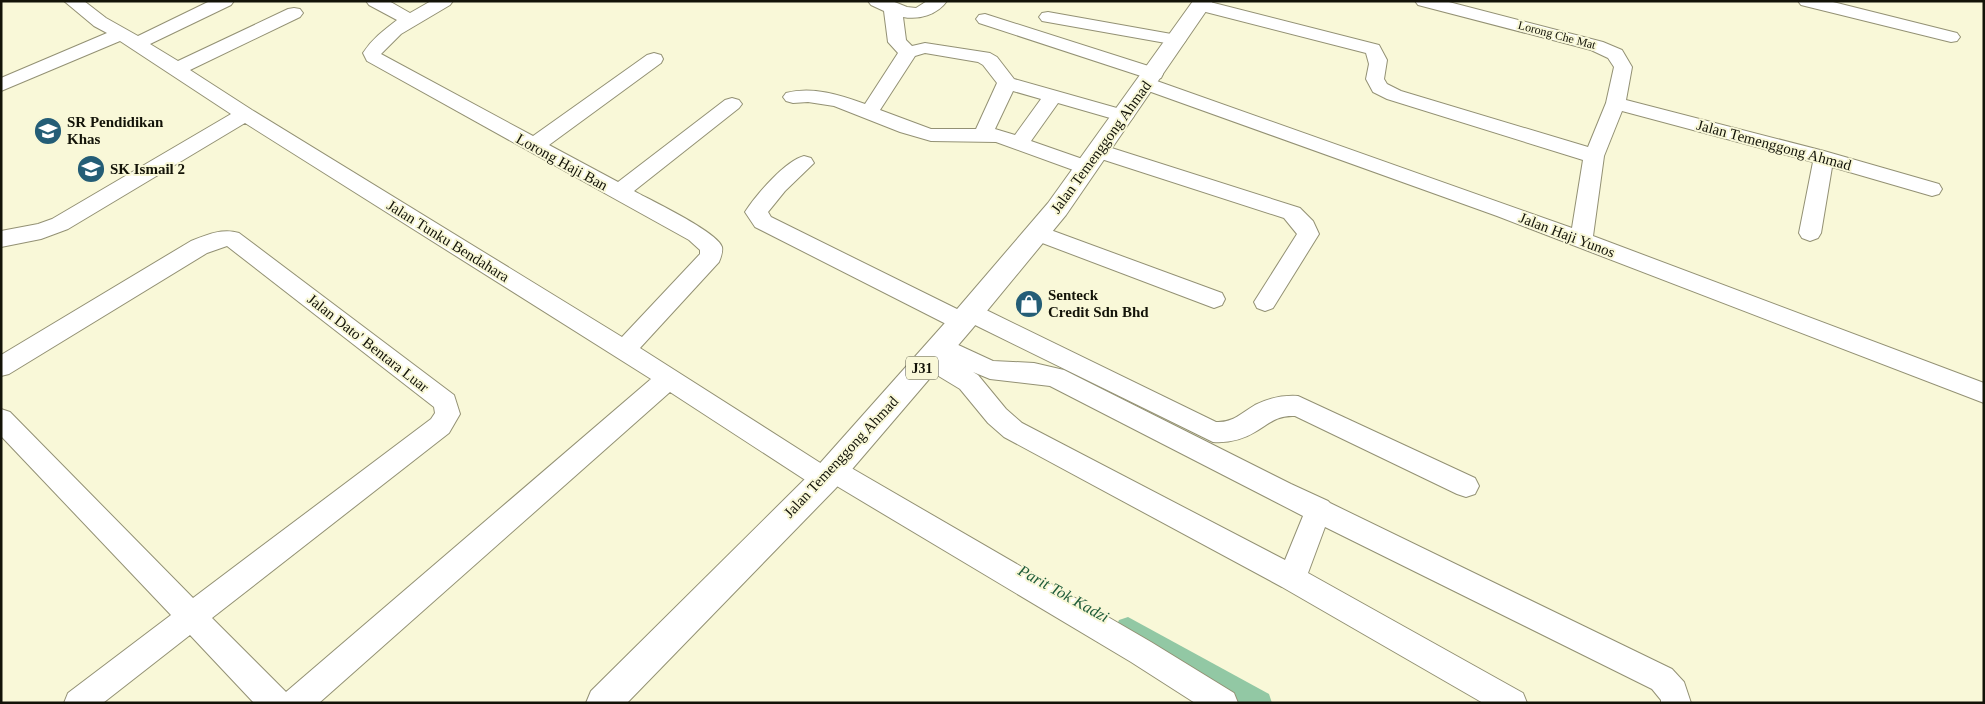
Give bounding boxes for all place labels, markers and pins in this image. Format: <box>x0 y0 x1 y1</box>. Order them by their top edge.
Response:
place label: SR Pendidikan Khas <box>67 114 164 147</box>
school or university icon: SR Pendidikan Khas <box>33 116 63 146</box>
school or university icon: SK Ismail 2 <box>76 154 106 184</box>
place label: SK Ismail 2 <box>110 161 185 177</box>
place label: Senteck Credit Sdn Bhd <box>1048 287 1149 320</box>
shop icon: Senteck Credit Sdn Bhd <box>1014 289 1044 319</box>

